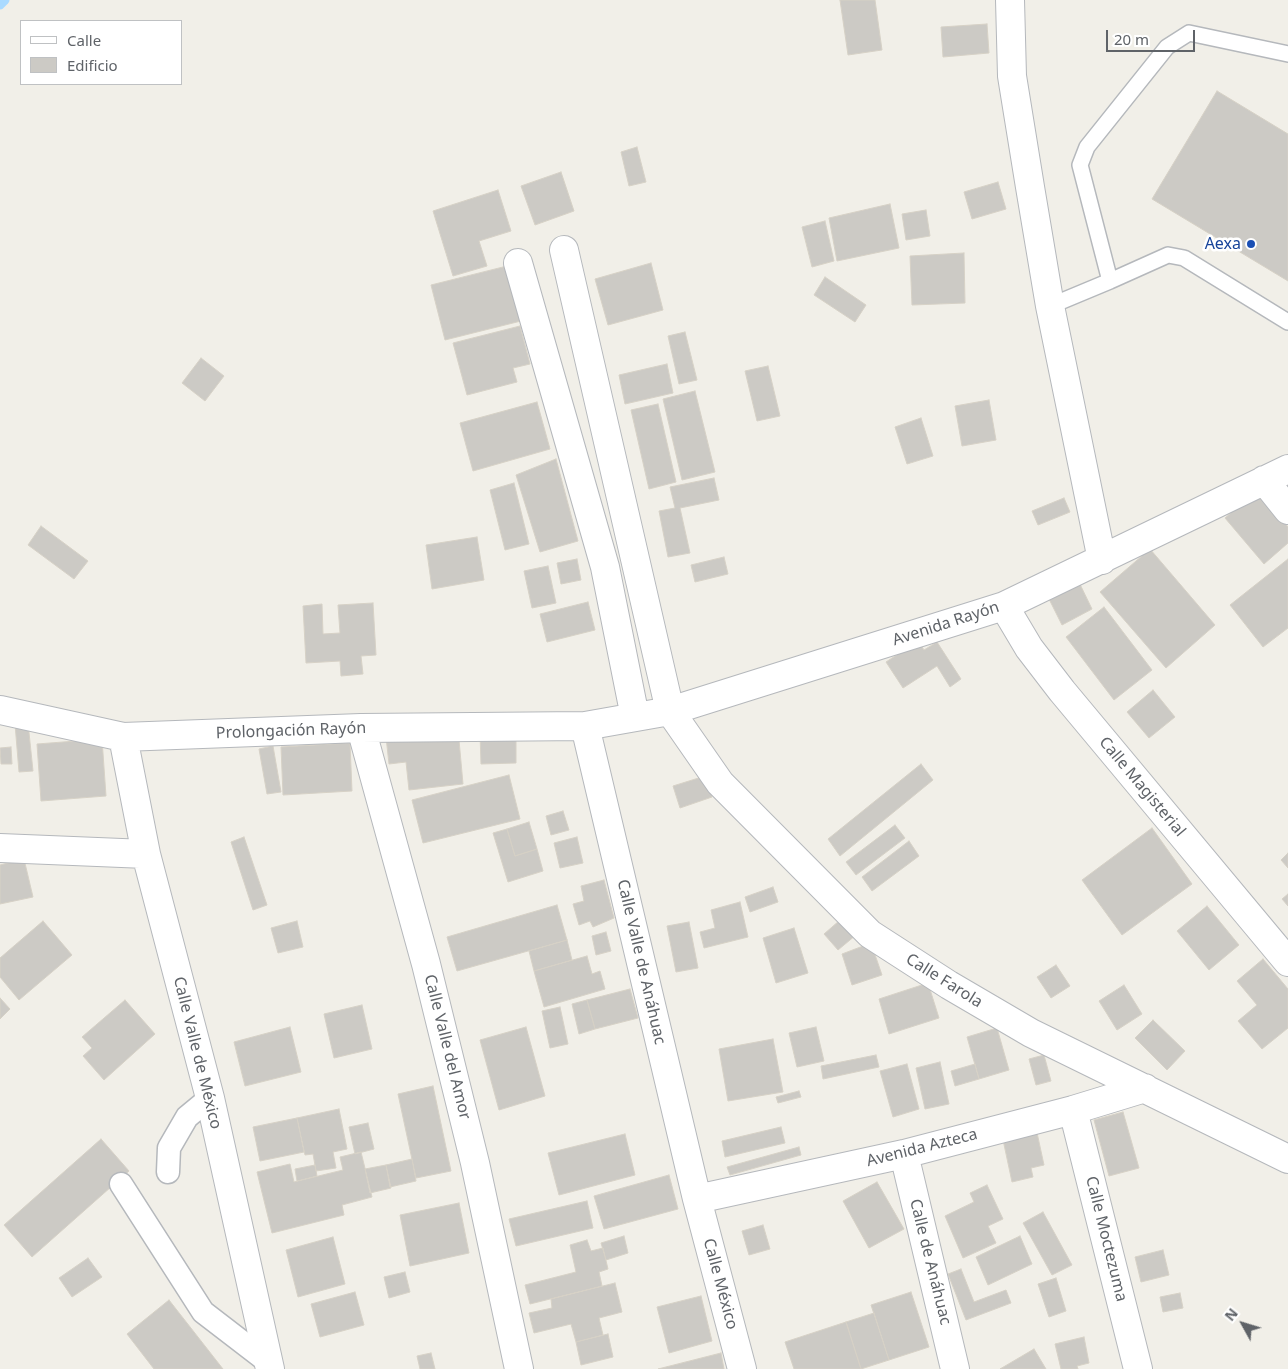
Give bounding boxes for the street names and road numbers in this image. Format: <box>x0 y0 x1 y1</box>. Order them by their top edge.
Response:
street label: Avenida Rayón <box>890 598 1002 650</box>
street label: Prolongación Rayón <box>216 719 366 743</box>
street label: Calle Magisterial <box>1095 733 1189 841</box>
street label: Calle Valle de Anáhuac <box>613 878 669 1046</box>
street label: Calle Farola <box>902 950 986 1012</box>
street label: Calle Valle del Amor <box>420 972 474 1122</box>
street label: Calle Valle de México <box>169 975 225 1131</box>
street label: Avenida Azteca <box>865 1125 979 1171</box>
street label: Calle Moctezuma <box>1081 1174 1131 1304</box>
street label: Calle de Anáhuac <box>905 1197 955 1327</box>
street label: Calle México <box>699 1236 741 1332</box>

